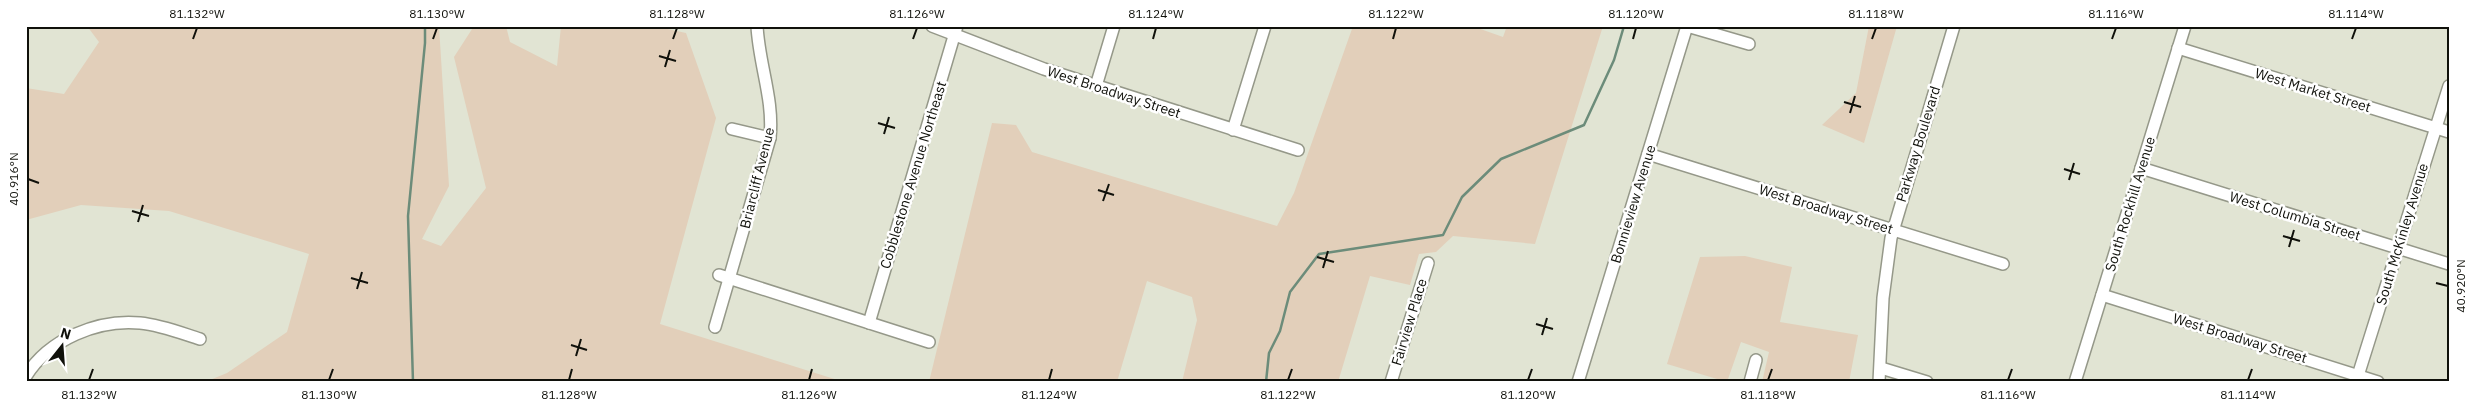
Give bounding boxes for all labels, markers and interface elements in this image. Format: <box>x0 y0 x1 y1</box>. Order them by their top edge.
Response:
text: 81.132°W <box>169 6 225 21</box>
text: 81.130°W <box>409 6 465 21</box>
text: 81.128°W <box>649 6 705 21</box>
text: 81.126°W <box>889 6 945 21</box>
text: 81.124°W <box>1128 6 1184 21</box>
text: 81.122°W <box>1368 6 1424 21</box>
text: 81.120°W <box>1608 6 1664 21</box>
text: 81.118°W <box>1848 6 1904 21</box>
text: 81.116°W <box>2088 6 2144 21</box>
text: 81.114°W <box>2328 6 2384 21</box>
street label: West Broadway Street <box>1045 62 1183 122</box>
street label: West Market Street <box>2253 64 2373 116</box>
street label: Cobblestone Avenue Northeast <box>876 79 950 271</box>
street label: Parkway Boulevard <box>1892 84 1944 204</box>
street label: Briarcliff Avenue <box>736 125 778 231</box>
street label: South Rockhill Avenue <box>2101 134 2159 274</box>
street label: Bonnieview Avenue <box>1606 142 1660 265</box>
text: 40.916°N <box>6 152 21 206</box>
street label: South McKinley Avenue <box>2372 161 2432 307</box>
street label: West Broadway Street <box>1757 180 1895 238</box>
street label: West Columbia Street <box>2227 187 2363 245</box>
text: 40.920°N <box>2453 259 2468 313</box>
street label: Fairview Place <box>1387 276 1431 368</box>
street label: West Broadway Street <box>2171 309 2309 367</box>
north arrow <box>38 320 88 370</box>
text: N <box>58 323 73 344</box>
text: 81.132°W <box>61 387 117 402</box>
text: 81.130°W <box>301 387 357 402</box>
text: 81.128°W <box>541 387 597 402</box>
text: 81.126°W <box>781 387 837 402</box>
text: 81.124°W <box>1021 387 1077 402</box>
text: 81.122°W <box>1260 387 1316 402</box>
text: 81.120°W <box>1500 387 1556 402</box>
text: 81.118°W <box>1740 387 1796 402</box>
text: 81.116°W <box>1980 387 2036 402</box>
text: 81.114°W <box>2220 387 2276 402</box>

